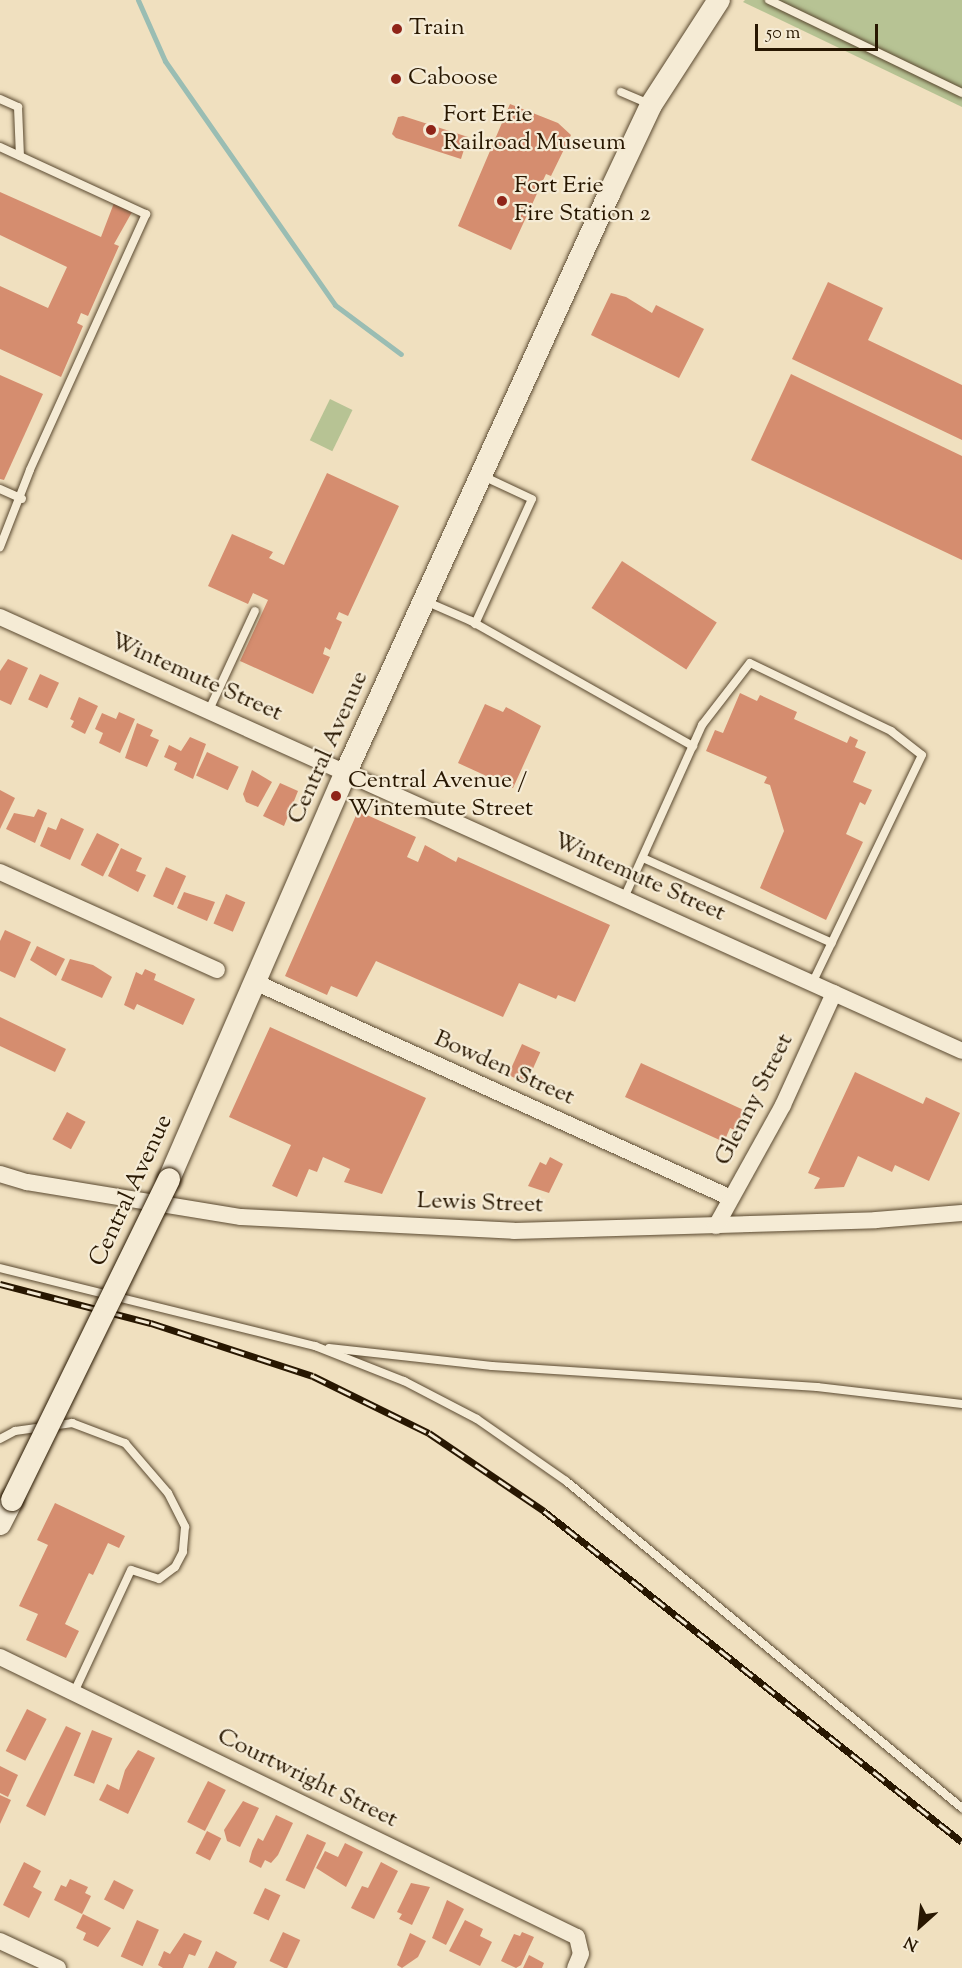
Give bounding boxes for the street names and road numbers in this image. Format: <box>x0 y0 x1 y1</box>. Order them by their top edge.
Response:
street label: Wintemute Street <box>106 627 286 729</box>
street label: Central Avenue <box>282 667 376 829</box>
street label: Wintemute Street <box>549 827 729 929</box>
street label: Bowden Street <box>429 1025 579 1113</box>
street label: Glenny Street <box>709 1029 801 1171</box>
street label: Central Avenue <box>84 1111 180 1271</box>
street label: Lewis Street <box>416 1187 544 1221</box>
street label: Courtwright Street <box>212 1723 402 1835</box>

